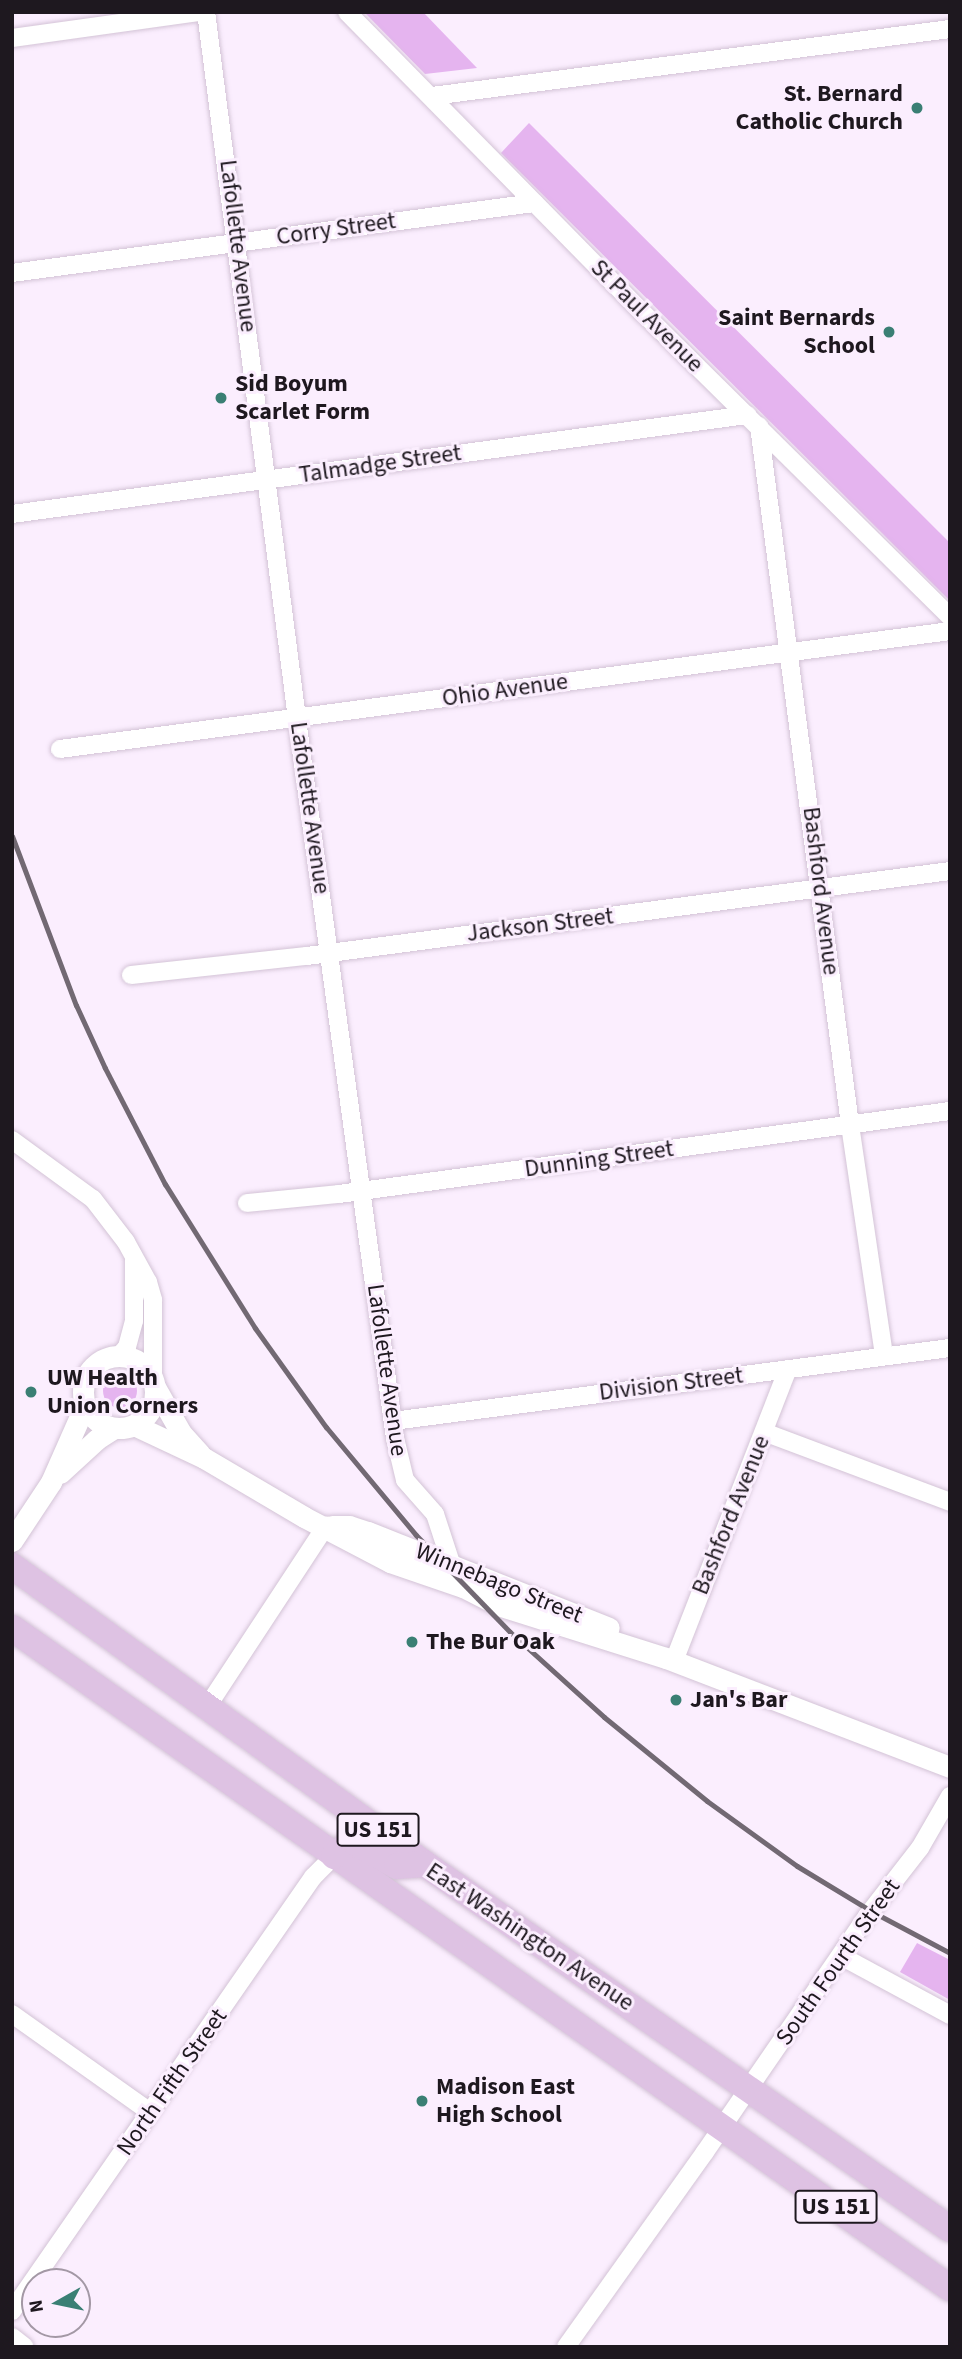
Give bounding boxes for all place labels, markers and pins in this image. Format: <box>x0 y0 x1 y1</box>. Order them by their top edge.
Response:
place label: St. Bernard Catholic Church <box>736 80 903 136</box>
marker: St. Bernard Catholic Church <box>909 100 925 116</box>
place label: Saint Bernards School <box>718 304 875 360</box>
marker: Saint Bernards School <box>881 324 897 340</box>
place label: Sid Boyum Scarlet Form <box>235 370 370 426</box>
marker: Sid Boyum Scarlet Form <box>213 390 229 406</box>
place label: UW Health Union Corners <box>47 1364 198 1420</box>
marker: UW Health Union Corners <box>21 1382 41 1402</box>
place label: The Bur Oak <box>426 1628 555 1656</box>
marker: The Bur Oak <box>404 1634 420 1650</box>
place label: Jan's Bar <box>690 1686 787 1714</box>
marker: Jan's Bar <box>668 1692 684 1708</box>
place label: Madison East High School <box>436 2073 575 2129</box>
marker: Madison East High School <box>414 2093 430 2109</box>

